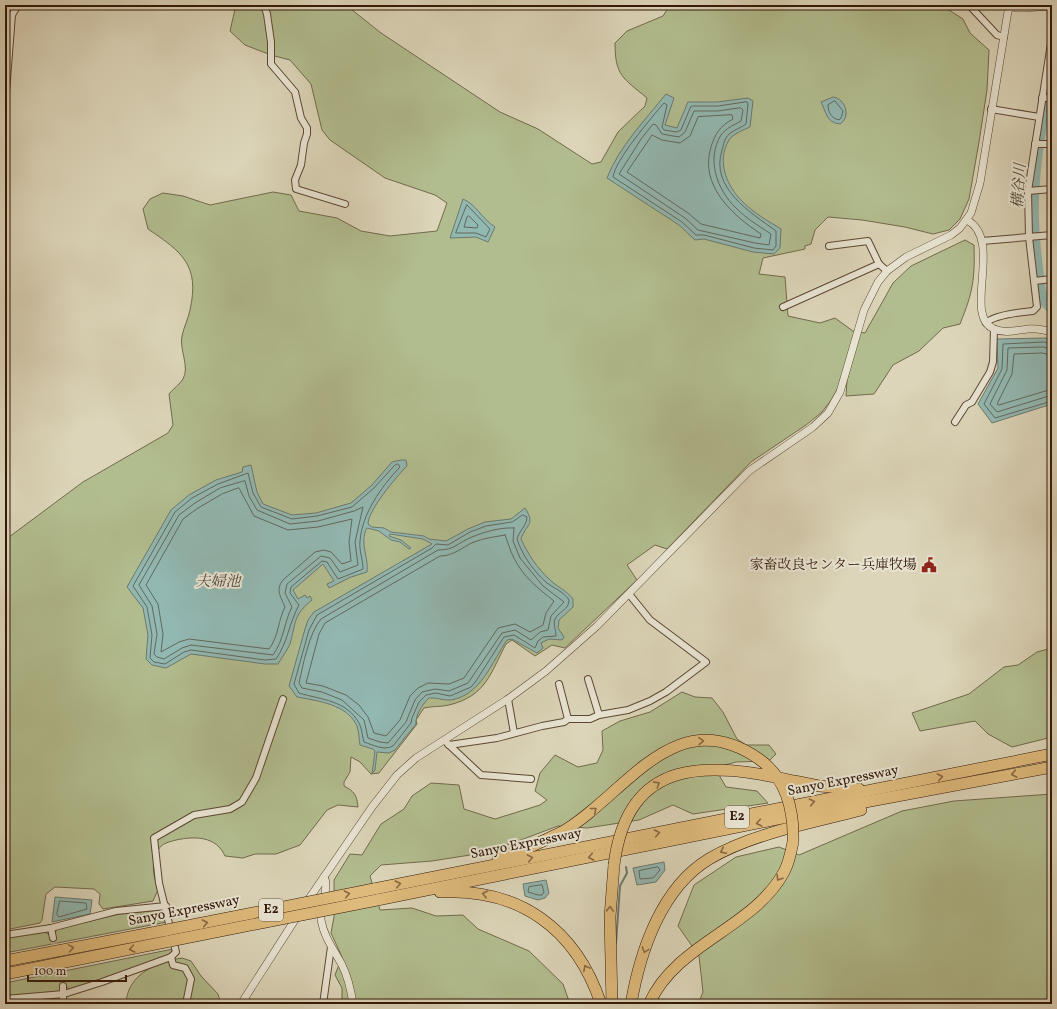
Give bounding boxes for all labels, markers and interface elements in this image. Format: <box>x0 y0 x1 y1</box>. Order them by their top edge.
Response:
water label: 構谷川 <box>1008 161 1032 209</box>
place label: 家畜改良センター兵庫牧場 <box>750 556 917 575</box>
public building icon: 家畜改良センター兵庫牧場 <box>920 556 938 574</box>
water label: 夫婦池 <box>195 572 242 593</box>
one-way arrow <box>698 737 704 746</box>
street label: Sanyo Expressway <box>786 761 901 801</box>
one-way arrow <box>1011 770 1017 778</box>
one-way arrow <box>936 773 943 781</box>
one-way arrow <box>653 782 660 789</box>
one-way arrow <box>809 799 815 807</box>
road number: E2 <box>725 806 749 828</box>
one-way arrow <box>589 807 596 814</box>
one-way arrow <box>756 818 762 826</box>
street label: Sanyo Expressway <box>469 824 584 864</box>
one-way arrow <box>654 829 660 838</box>
one-way arrow <box>720 846 727 854</box>
one-way arrow <box>587 852 594 860</box>
one-way arrow <box>526 855 533 863</box>
one-way arrow <box>777 874 784 881</box>
one-way arrow <box>395 880 402 889</box>
street label: Sanyo Expressway <box>127 891 242 931</box>
one-way arrow <box>343 891 350 899</box>
one-way arrow <box>481 891 488 899</box>
road number: E2 <box>259 899 283 921</box>
one-way arrow <box>606 906 615 912</box>
one-way arrow <box>202 919 209 927</box>
one-way arrow <box>129 944 135 953</box>
one-way arrow <box>68 945 74 953</box>
one-way arrow <box>641 947 649 954</box>
scale bar <box>28 957 126 983</box>
text: 100 m <box>34 964 67 980</box>
one-way arrow <box>583 965 591 972</box>

